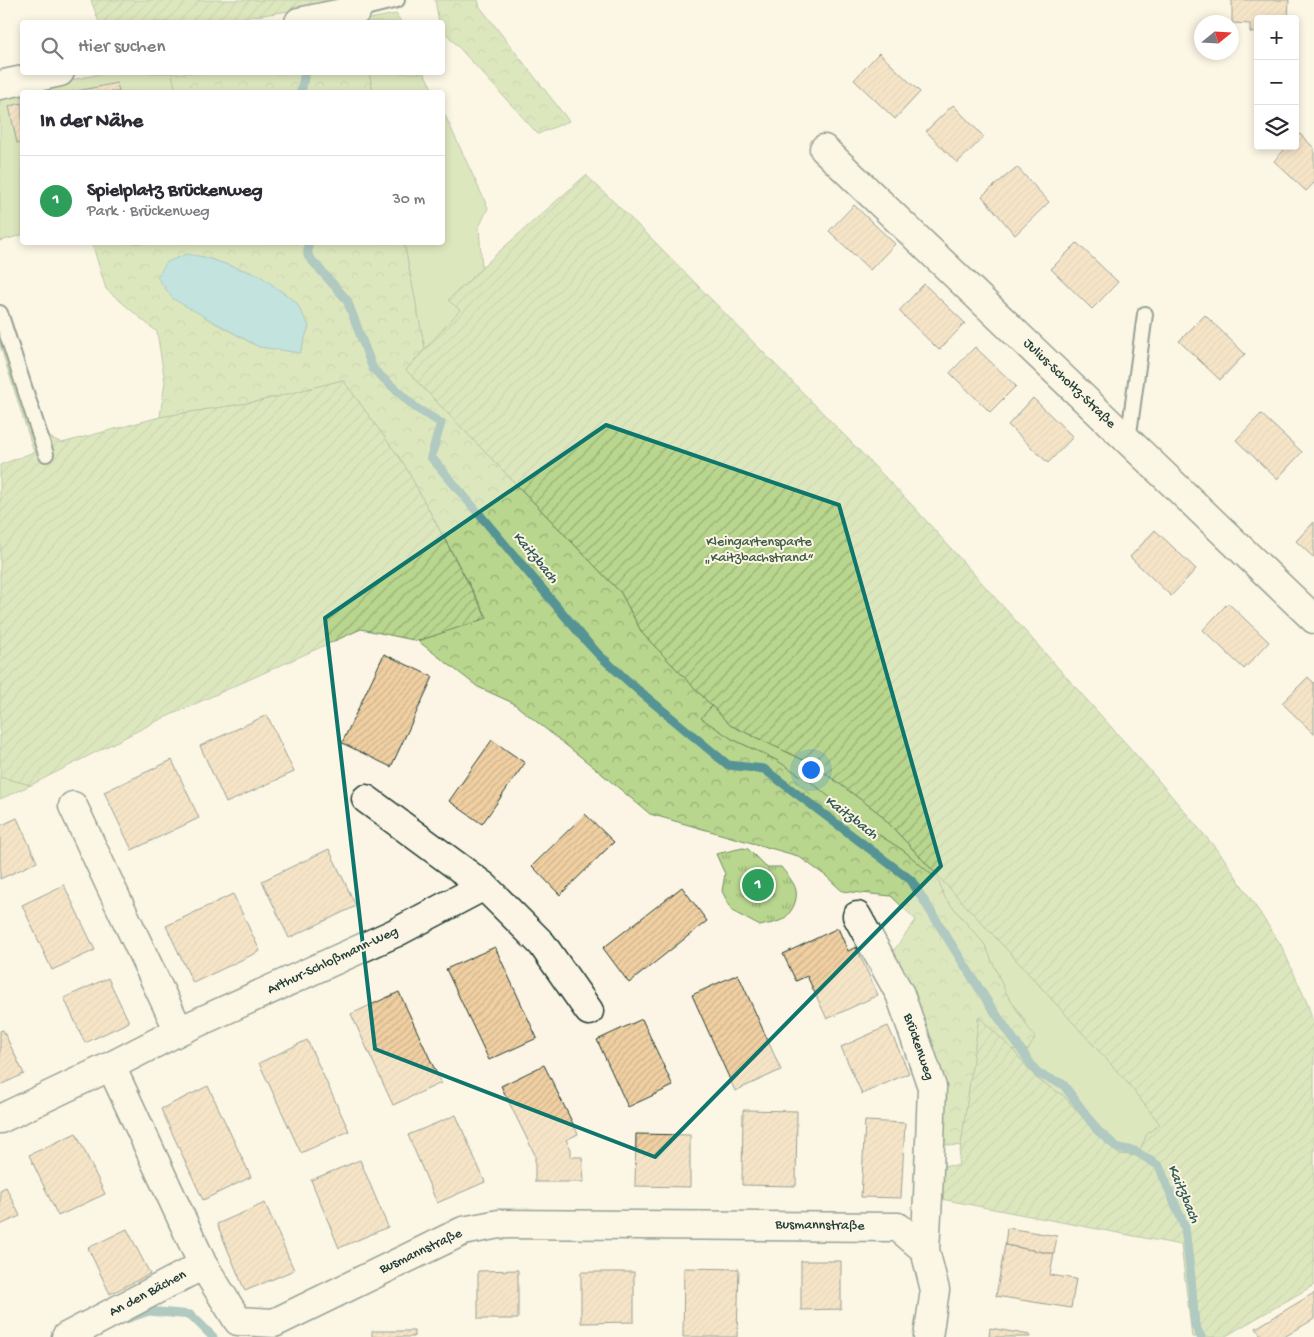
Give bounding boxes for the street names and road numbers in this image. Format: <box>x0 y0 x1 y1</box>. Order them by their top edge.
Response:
street label: Julius-Scholtz-Straße <box>1019 335 1119 433</box>
street label: Arthur-Schloßmann-Weg <box>265 923 401 999</box>
street label: Brückenweg <box>898 1010 937 1083</box>
street label: Busmannstraße <box>774 1217 866 1235</box>
street label: Busmannstraße <box>376 1225 466 1279</box>
street label: An den Bächen <box>107 1266 190 1321</box>

